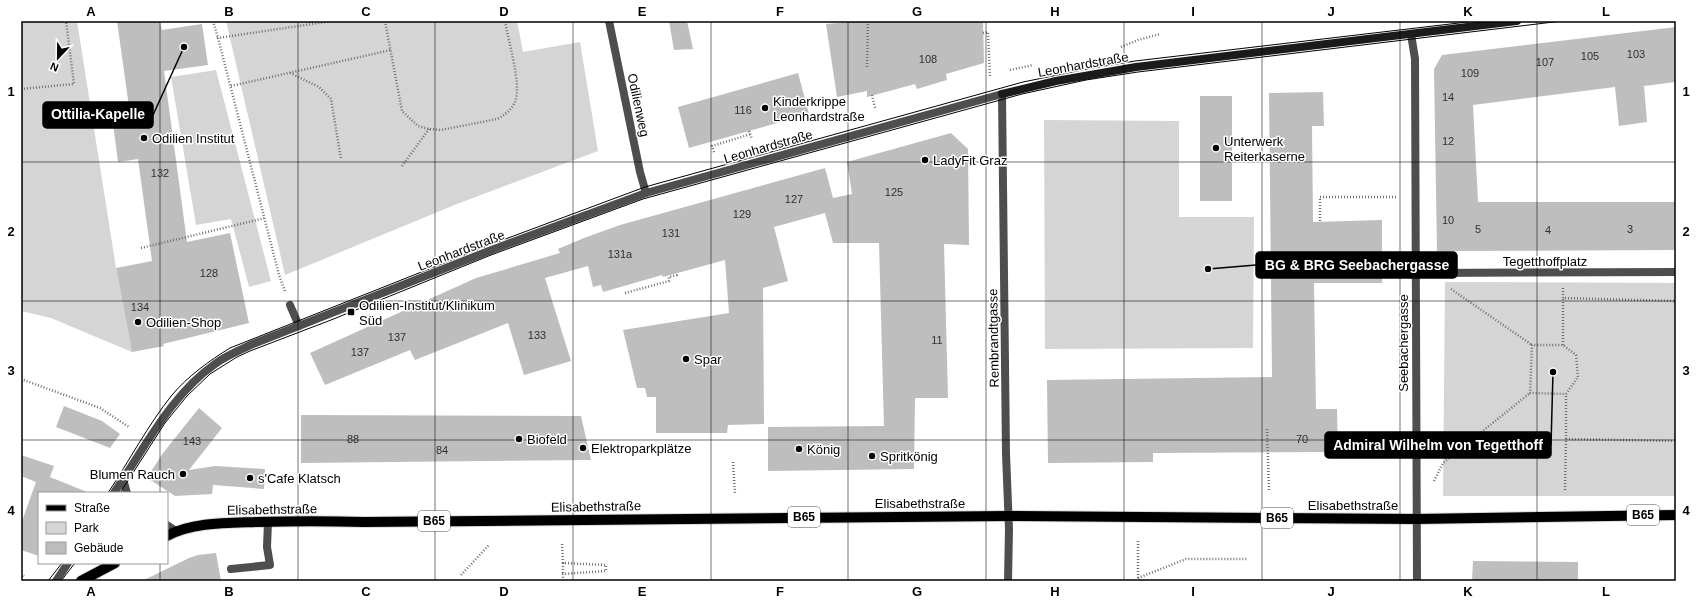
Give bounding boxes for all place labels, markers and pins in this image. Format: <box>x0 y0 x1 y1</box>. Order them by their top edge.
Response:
place label: Kinderkrippe Leonhardstraße <box>773 94 865 124</box>
callout: Ottilia-Kapelle <box>43 102 153 128</box>
marker: Kinderkrippe Leonhardstraße <box>760 103 770 113</box>
place label: Odilien Institut <box>152 131 235 146</box>
marker: Odilien Institut <box>139 133 149 143</box>
place label: Unterwerk Reiterkaserne <box>1224 134 1305 164</box>
marker: Unterwerk Reiterkaserne <box>1211 143 1221 153</box>
place label: LadyFit Graz <box>933 153 1007 168</box>
marker: LadyFit Graz <box>920 155 930 165</box>
callout: BG & BRG Seebachergasse <box>1256 252 1457 278</box>
place label: Odilien-Institut/Klinikum Süd <box>359 298 495 328</box>
marker: Odilien-Institut/Klinikum Süd <box>346 307 356 317</box>
place label: Odilien-Shop <box>146 315 221 330</box>
marker: Odilien-Shop <box>133 317 143 327</box>
place label: Spar <box>694 352 722 367</box>
marker: Spar <box>681 354 691 364</box>
place label: Biofeld <box>527 432 567 447</box>
callout: Admiral Wilhelm von Tegetthoff <box>1325 432 1551 458</box>
marker: Biofeld <box>514 434 524 444</box>
place label: Elektroparkplätze <box>591 441 691 456</box>
place label: König <box>807 442 840 457</box>
marker: Elektroparkplätze <box>578 443 588 453</box>
marker: König <box>794 444 804 454</box>
place label: Spritkönig <box>880 449 938 464</box>
marker: Spritkönig <box>867 451 877 461</box>
place label: Blumen Rauch <box>90 467 175 482</box>
marker: Blumen Rauch <box>178 469 188 479</box>
place label: s'Cafe Klatsch <box>258 471 341 486</box>
marker: s'Cafe Klatsch <box>245 473 255 483</box>

